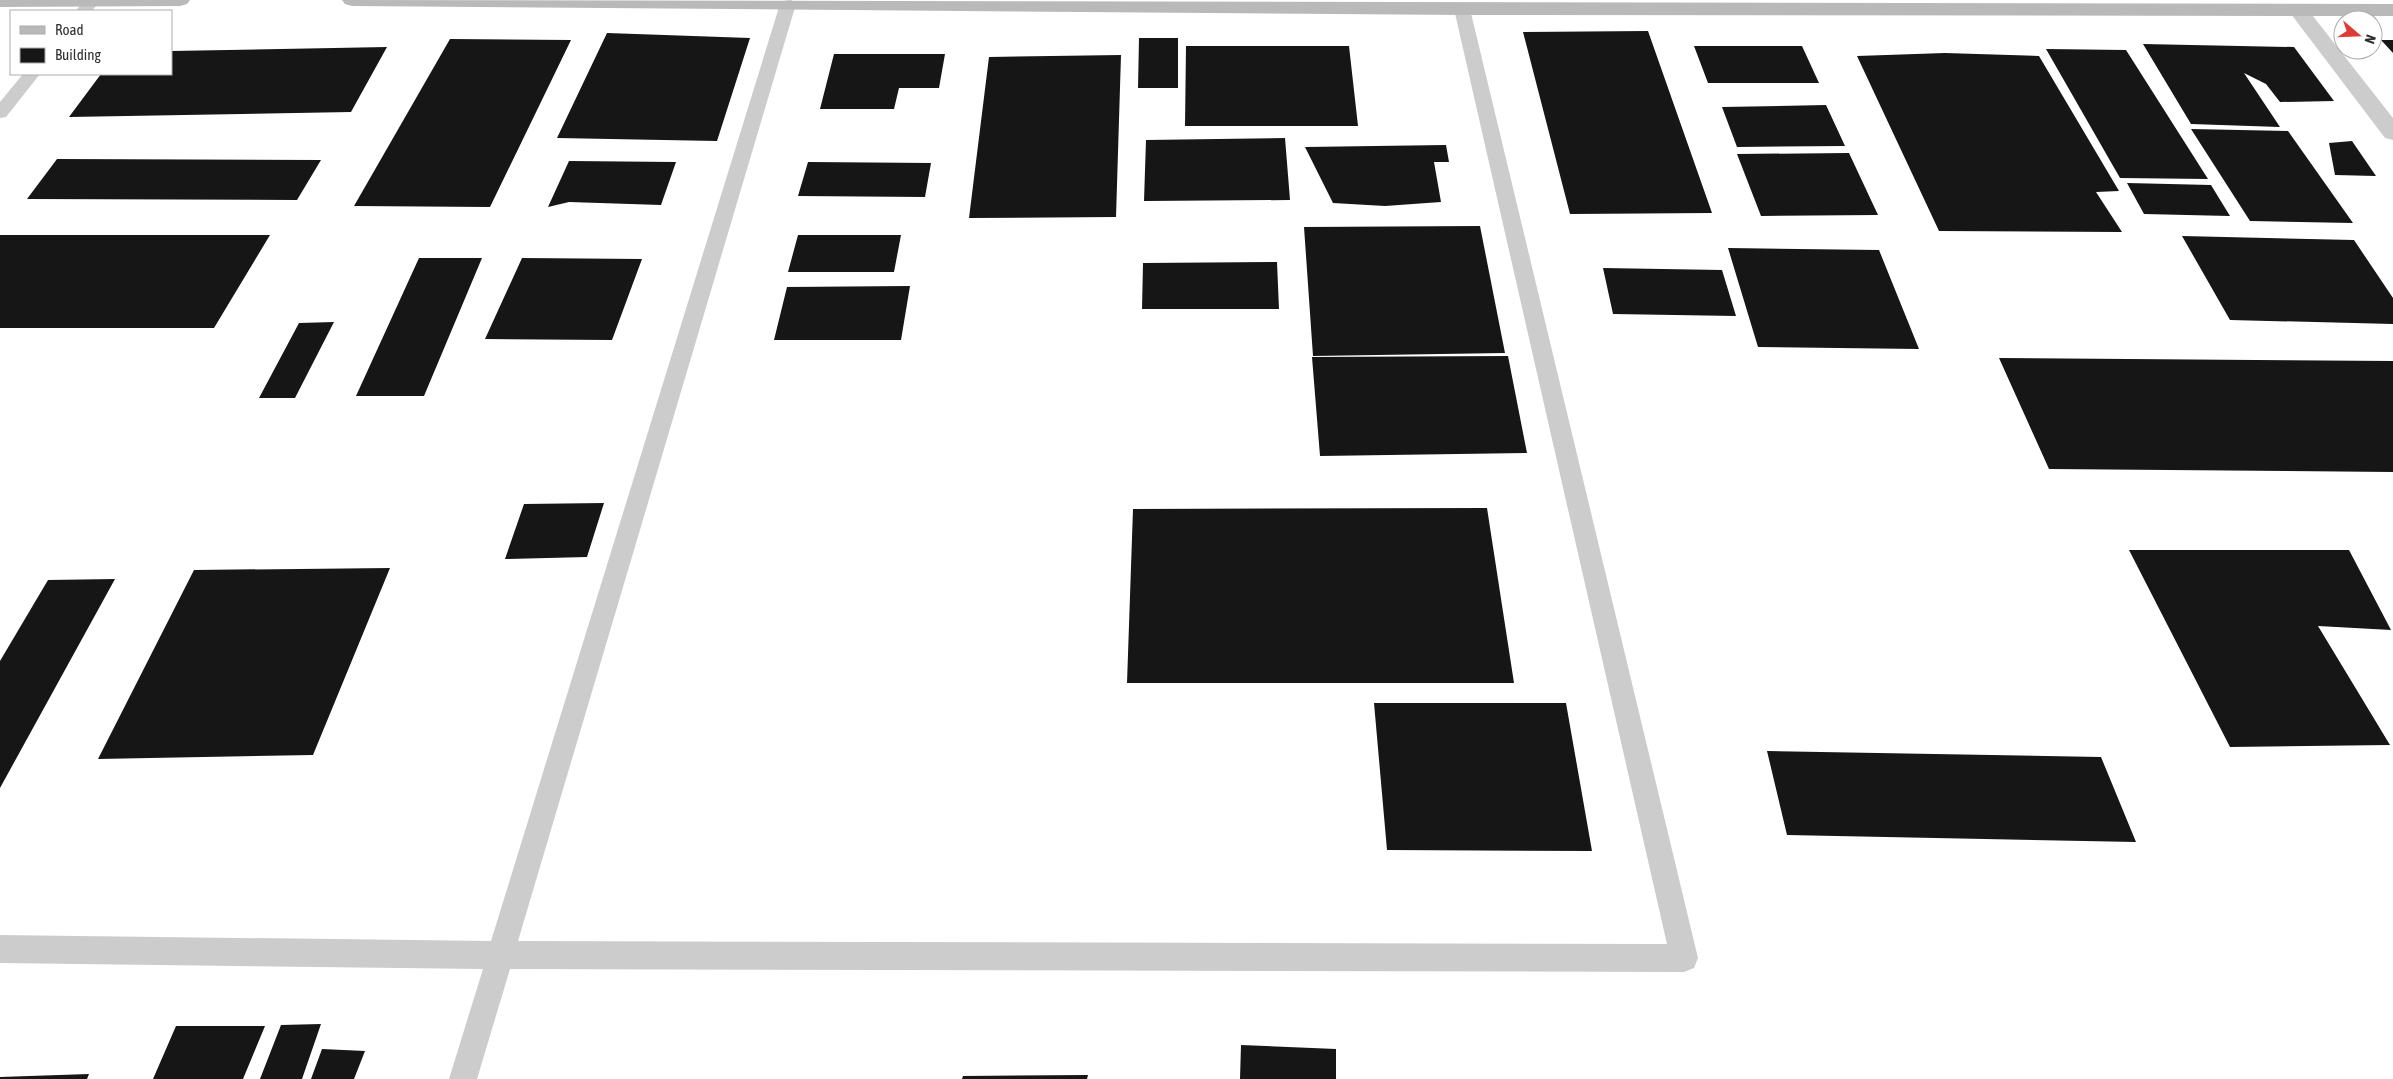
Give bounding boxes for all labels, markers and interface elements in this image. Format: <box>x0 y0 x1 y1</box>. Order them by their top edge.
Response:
legend <box>10 10 172 75</box>
north arrow <box>2333 10 2383 60</box>
text: Road <box>55 21 84 38</box>
text: N <box>2361 33 2379 46</box>
text: Building <box>55 46 101 63</box>

